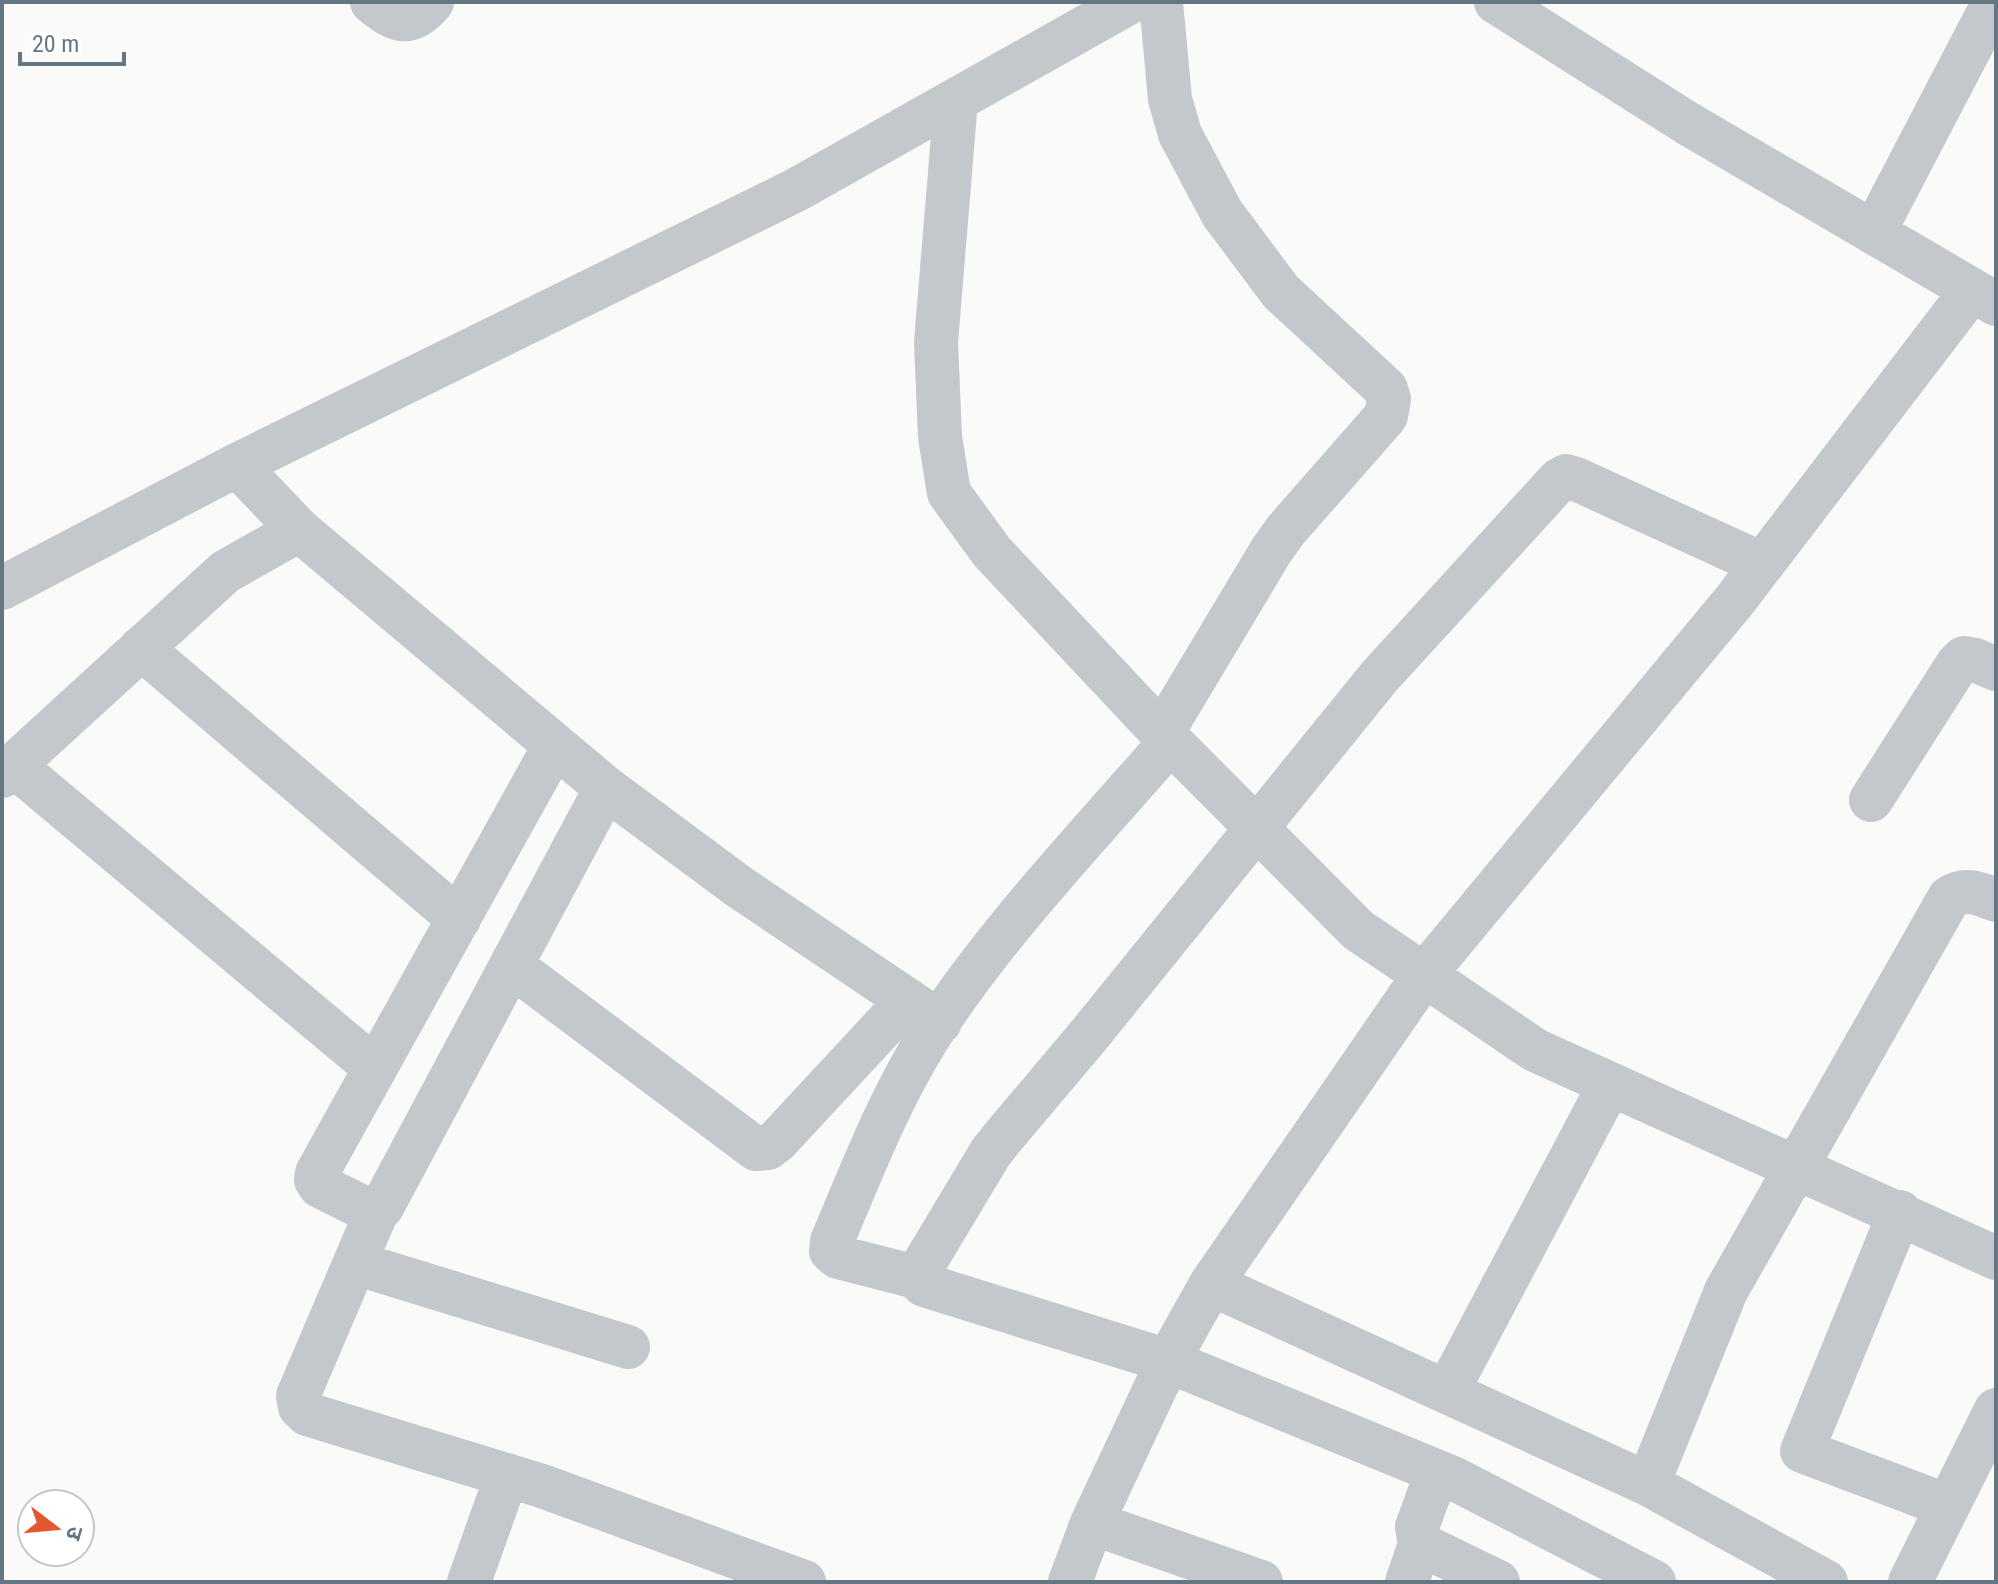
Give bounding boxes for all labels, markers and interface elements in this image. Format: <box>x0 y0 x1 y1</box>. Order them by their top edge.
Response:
scale bar <box>20 16 124 66</box>
text: 20 m <box>32 30 79 58</box>
north arrow <box>16 1488 96 1568</box>
text: उ <box>61 1524 89 1544</box>

